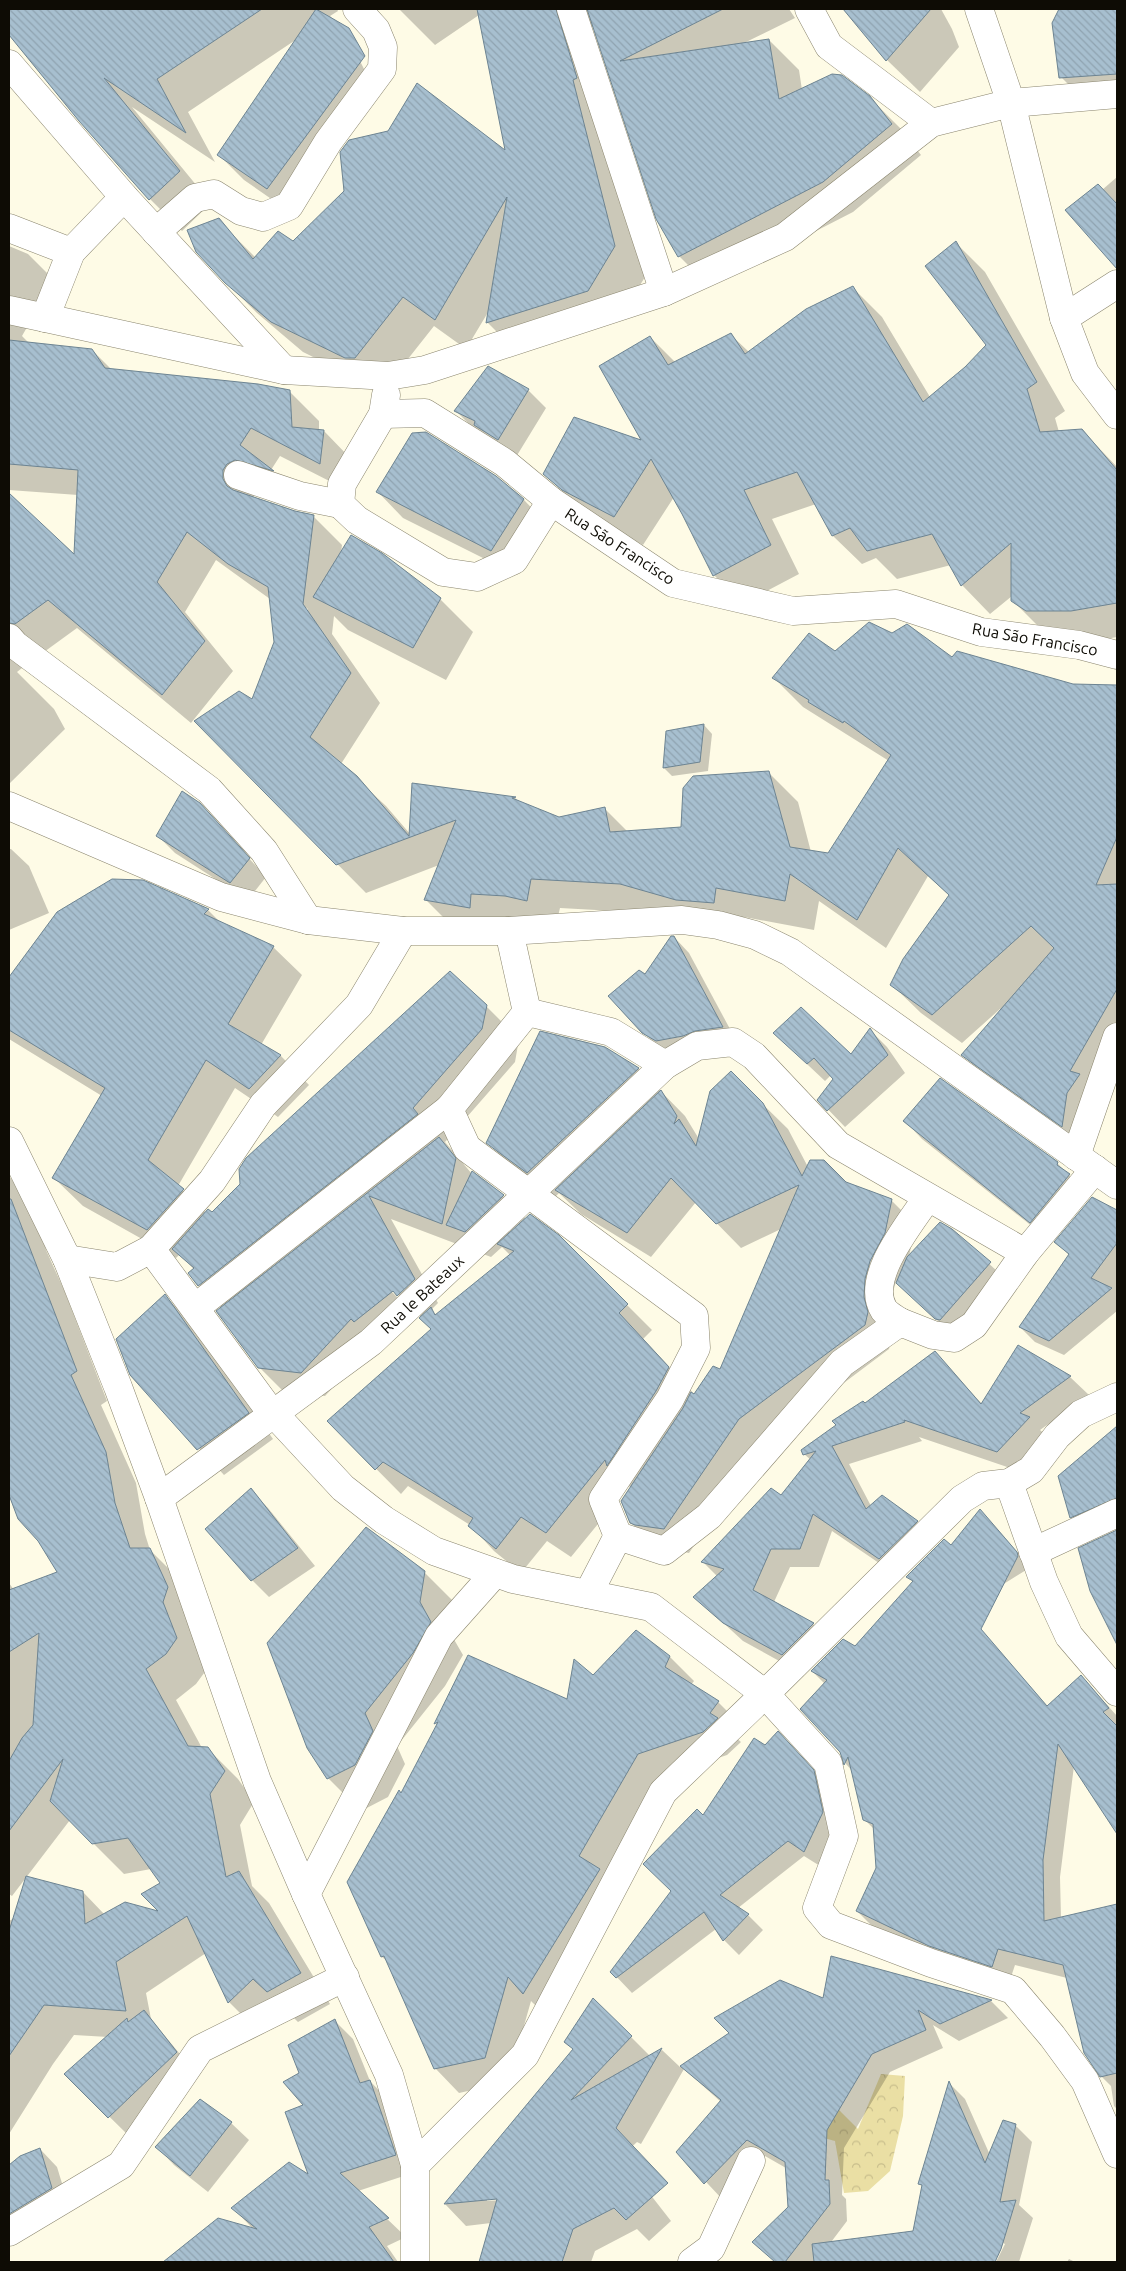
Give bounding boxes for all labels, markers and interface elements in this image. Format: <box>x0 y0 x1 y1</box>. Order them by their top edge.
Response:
street label: Rua São Francisco <box>562 504 678 588</box>
street label: Rua São Francisco <box>971 619 1099 659</box>
street label: Rua le Bateaux <box>377 1251 467 1337</box>

